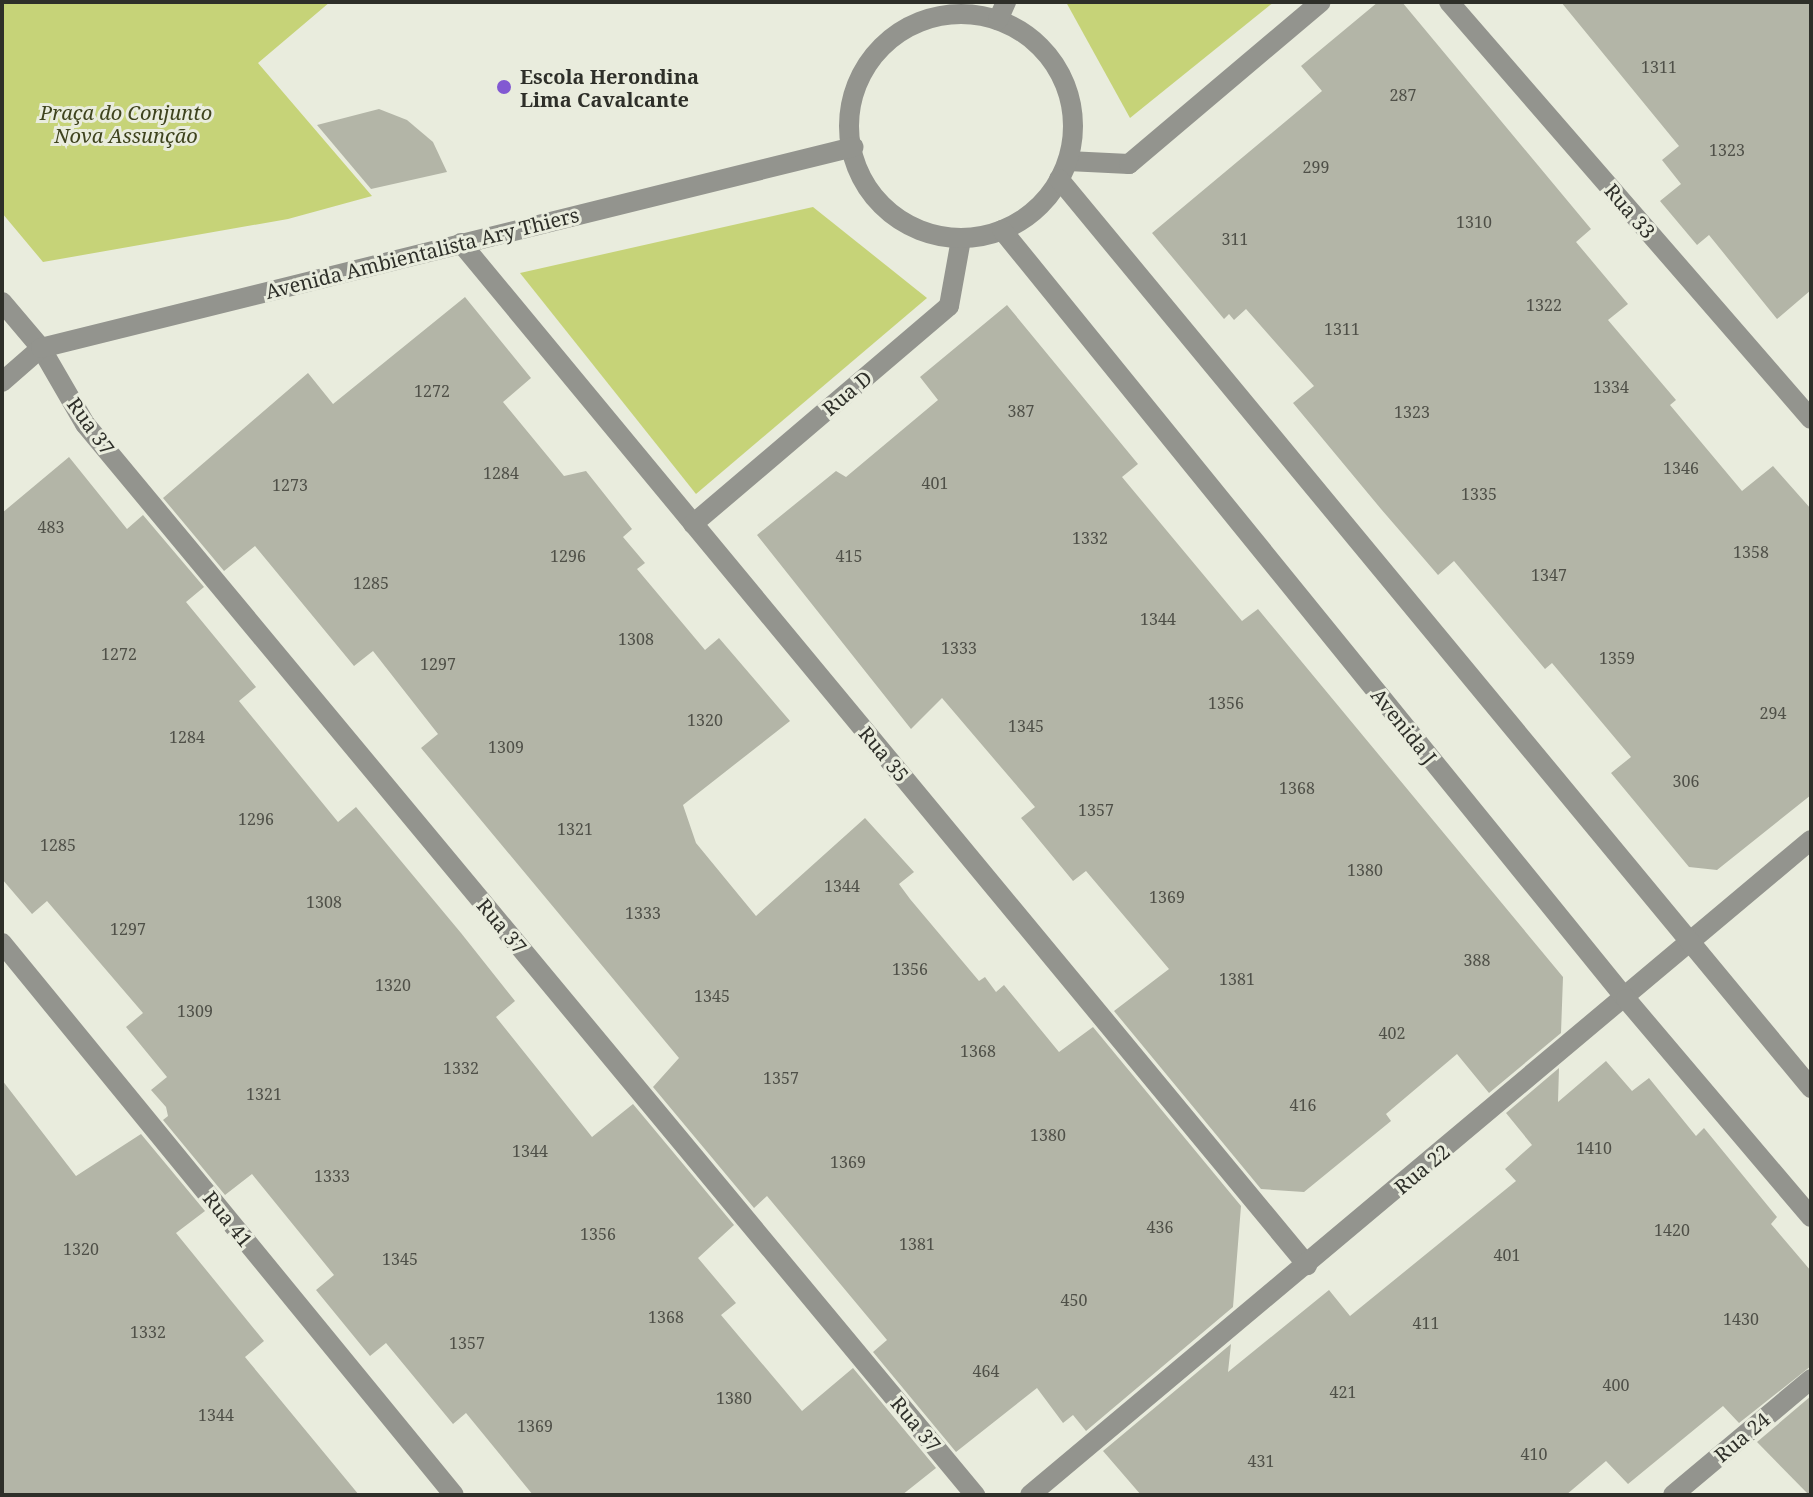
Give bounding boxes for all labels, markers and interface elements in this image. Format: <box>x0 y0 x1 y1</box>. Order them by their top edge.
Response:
house number: 1311 <box>1641 57 1677 77</box>
place label: Escola Herondina Lima Cavalcante <box>520 64 699 111</box>
marker: Escola Herondina Lima Cavalcante <box>495 78 513 96</box>
house number: 287 <box>1390 85 1416 105</box>
park label: Praça do Conjunto Nova Assunção <box>40 100 212 147</box>
house number: 1323 <box>1709 140 1745 160</box>
house number: 299 <box>1303 157 1329 177</box>
street label: Rua 33 <box>1600 179 1660 243</box>
street label: Avenida Ambientalista Ary Thiers <box>263 202 581 304</box>
house number: 1310 <box>1456 212 1492 232</box>
house number: 311 <box>1222 229 1248 249</box>
house number: 1322 <box>1526 295 1562 315</box>
house number: 1311 <box>1324 319 1360 339</box>
street label: Rua D <box>818 366 876 420</box>
house number: 1334 <box>1593 377 1629 397</box>
house number: 1272 <box>414 381 450 401</box>
street label: Rua 37 <box>62 393 120 459</box>
house number: 387 <box>1008 401 1034 421</box>
house number: 1323 <box>1394 402 1430 422</box>
house number: 1346 <box>1663 458 1699 478</box>
house number: 1284 <box>483 463 519 483</box>
house number: 401 <box>922 473 948 493</box>
house number: 1273 <box>272 475 308 495</box>
house number: 1335 <box>1461 484 1497 504</box>
house number: 483 <box>38 517 64 537</box>
house number: 1332 <box>1072 528 1108 548</box>
house number: 1358 <box>1733 542 1769 562</box>
house number: 1296 <box>550 546 586 566</box>
house number: 415 <box>836 546 862 566</box>
house number: 1347 <box>1531 565 1567 585</box>
house number: 1285 <box>353 573 389 593</box>
house number: 1344 <box>1140 609 1176 629</box>
house number: 1308 <box>618 629 654 649</box>
house number: 1333 <box>941 638 977 658</box>
house number: 1272 <box>101 644 137 664</box>
house number: 1359 <box>1599 648 1635 668</box>
house number: 1297 <box>420 654 456 674</box>
street label: Avenida J <box>1366 683 1442 769</box>
house number: 1356 <box>1208 693 1244 713</box>
house number: 294 <box>1760 703 1786 723</box>
house number: 1320 <box>687 710 723 730</box>
house number: 1345 <box>1008 716 1044 736</box>
street label: Rua 35 <box>854 722 914 786</box>
house number: 1284 <box>169 727 205 747</box>
house number: 1309 <box>488 737 524 757</box>
house number: 306 <box>1673 771 1699 791</box>
house number: 1368 <box>1279 778 1315 798</box>
house number: 1357 <box>1078 800 1114 820</box>
house number: 1296 <box>238 809 274 829</box>
house number: 1321 <box>557 819 593 839</box>
house number: 1285 <box>40 835 76 855</box>
house number: 1380 <box>1347 860 1383 880</box>
house number: 1344 <box>824 876 860 896</box>
house number: 1369 <box>1149 887 1185 907</box>
house number: 1308 <box>306 892 342 912</box>
street label: Rua 37 <box>472 894 532 958</box>
house number: 1333 <box>625 903 661 923</box>
house number: 1297 <box>110 919 146 939</box>
house number: 388 <box>1464 950 1490 970</box>
house number: 1356 <box>892 959 928 979</box>
house number: 1381 <box>1219 969 1255 989</box>
house number: 1320 <box>375 975 411 995</box>
house number: 1345 <box>694 986 730 1006</box>
house number: 1309 <box>177 1001 213 1021</box>
house number: 402 <box>1379 1023 1405 1043</box>
house number: 1368 <box>960 1041 996 1061</box>
house number: 1332 <box>443 1058 479 1078</box>
house number: 1357 <box>763 1068 799 1088</box>
house number: 1321 <box>246 1084 282 1104</box>
house number: 416 <box>1290 1095 1316 1115</box>
house number: 1380 <box>1030 1125 1066 1145</box>
house number: 1410 <box>1576 1138 1612 1158</box>
street label: Rua 22 <box>1390 1139 1454 1199</box>
house number: 1344 <box>512 1141 548 1161</box>
house number: 1369 <box>830 1152 866 1172</box>
house number: 1333 <box>314 1166 350 1186</box>
street label: Rua 41 <box>198 1186 258 1252</box>
house number: 436 <box>1147 1217 1173 1237</box>
house number: 1420 <box>1654 1220 1690 1240</box>
house number: 1356 <box>580 1224 616 1244</box>
house number: 1381 <box>899 1234 935 1254</box>
house number: 1320 <box>63 1239 99 1259</box>
house number: 401 <box>1494 1245 1520 1265</box>
house number: 1345 <box>382 1249 418 1269</box>
house number: 450 <box>1061 1290 1087 1310</box>
house number: 1368 <box>648 1307 684 1327</box>
house number: 1430 <box>1723 1309 1759 1329</box>
house number: 411 <box>1413 1313 1439 1333</box>
house number: 1332 <box>130 1322 166 1342</box>
house number: 1357 <box>449 1333 485 1353</box>
house number: 464 <box>973 1361 999 1381</box>
house number: 400 <box>1603 1375 1629 1395</box>
house number: 421 <box>1330 1382 1356 1402</box>
house number: 1380 <box>716 1388 752 1408</box>
street label: Rua 37 <box>886 1392 946 1456</box>
house number: 1344 <box>198 1405 234 1425</box>
street label: Rua 24 <box>1710 1407 1774 1467</box>
house number: 1369 <box>517 1416 553 1436</box>
house number: 410 <box>1521 1444 1547 1464</box>
house number: 431 <box>1248 1451 1274 1471</box>

